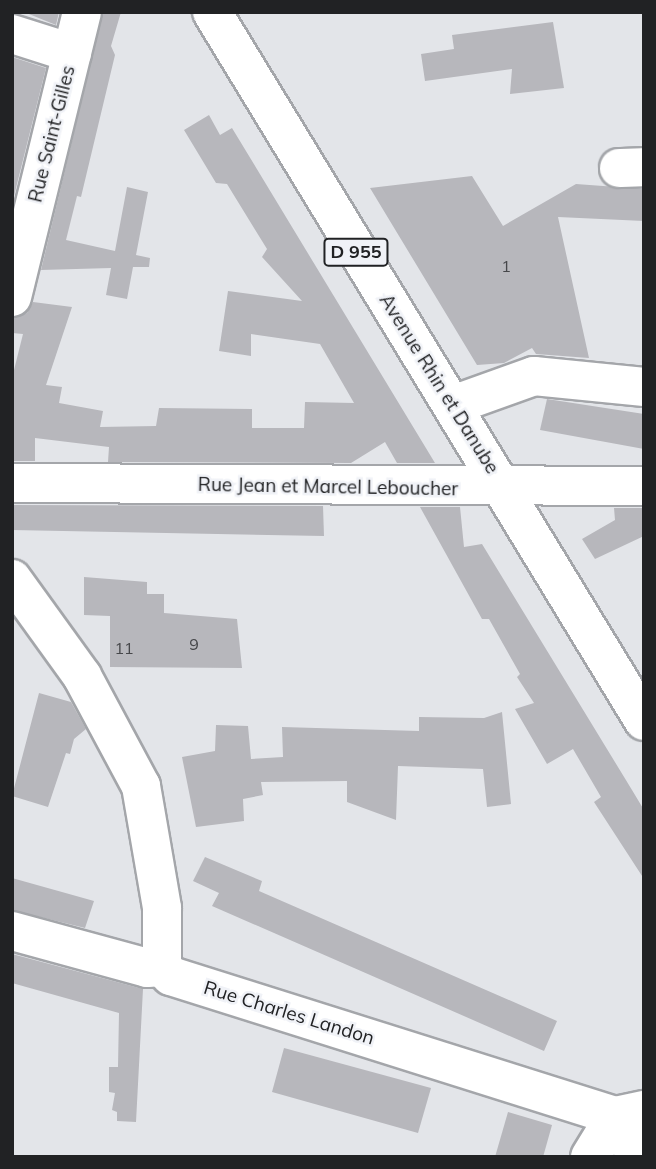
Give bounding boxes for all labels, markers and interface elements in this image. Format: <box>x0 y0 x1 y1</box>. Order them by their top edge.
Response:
street label: Rue Saint-Gilles <box>24 63 80 205</box>
road number: D 955 <box>323 238 389 266</box>
house number: 1 <box>501 256 511 276</box>
street label: Avenue Rhin et Danube <box>374 290 504 478</box>
street label: Rue Jean et Marcel Leboucher <box>198 473 458 501</box>
house number: 9 <box>189 634 199 654</box>
house number: 11 <box>114 638 134 658</box>
street label: Rue Charles Landon <box>201 976 377 1050</box>

